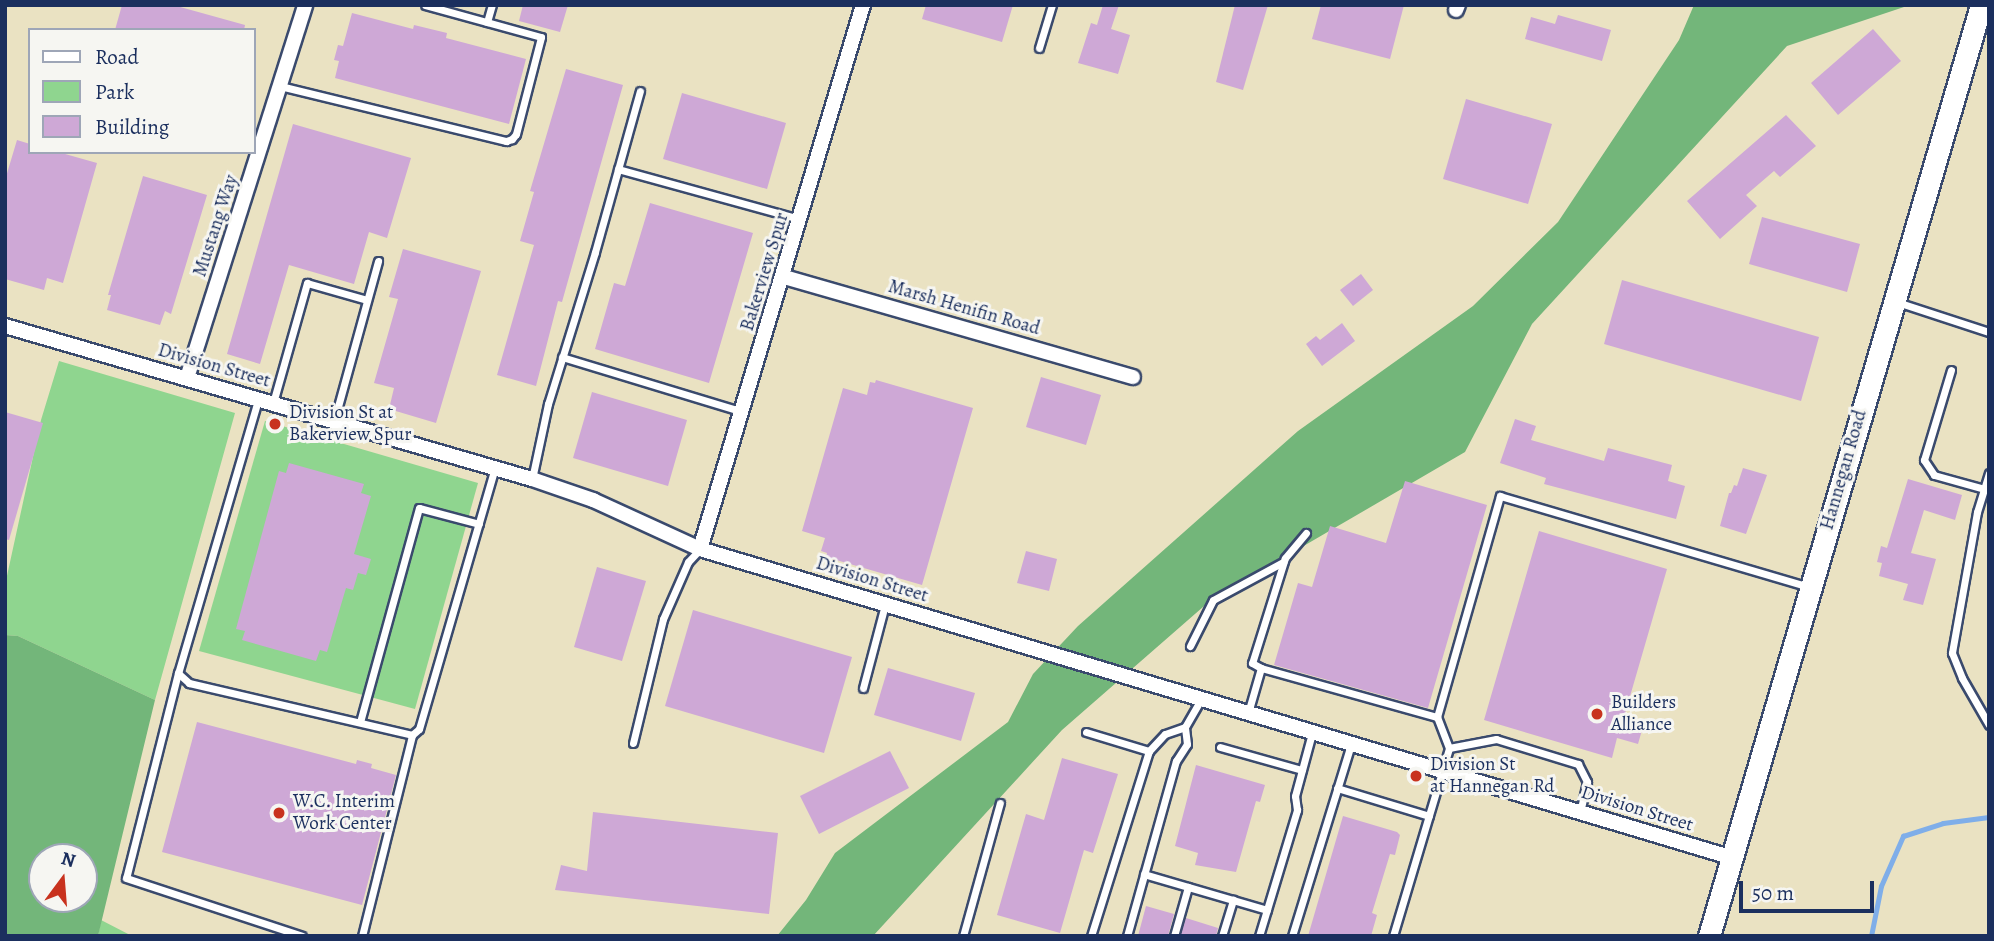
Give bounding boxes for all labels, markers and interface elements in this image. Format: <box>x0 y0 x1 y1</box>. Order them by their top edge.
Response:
legend <box>28 28 256 154</box>
text: Road <box>95 43 139 71</box>
text: Park <box>95 78 134 106</box>
text: Building <box>95 113 169 141</box>
street label: Mustang Way <box>189 172 243 280</box>
street label: Bakerview Spur <box>736 210 794 334</box>
street label: Marsh Henifin Road <box>886 275 1042 341</box>
street label: Division Street <box>155 339 273 393</box>
place label: Division St at Bakerview Spur <box>289 402 411 446</box>
street label: Hannegan Road <box>1816 407 1872 533</box>
marker: Division St at Bakerview Spur <box>267 416 283 432</box>
street label: Division Street <box>813 552 931 608</box>
place label: Builders Alliance <box>1611 692 1676 736</box>
marker: Builders Alliance <box>1589 706 1605 722</box>
place label: Division St at Hannegan Rd <box>1430 754 1554 798</box>
marker: Division St at Hannegan Rd <box>1408 768 1424 784</box>
street label: Division Street <box>1578 781 1696 837</box>
place label: W.C. Interim Work Center <box>293 791 395 835</box>
marker: W.C. Interim Work Center <box>271 805 287 821</box>
north arrow <box>28 843 98 913</box>
text: N <box>58 845 78 874</box>
scale bar <box>1742 867 1877 911</box>
text: 50 m <box>1752 879 1794 907</box>

